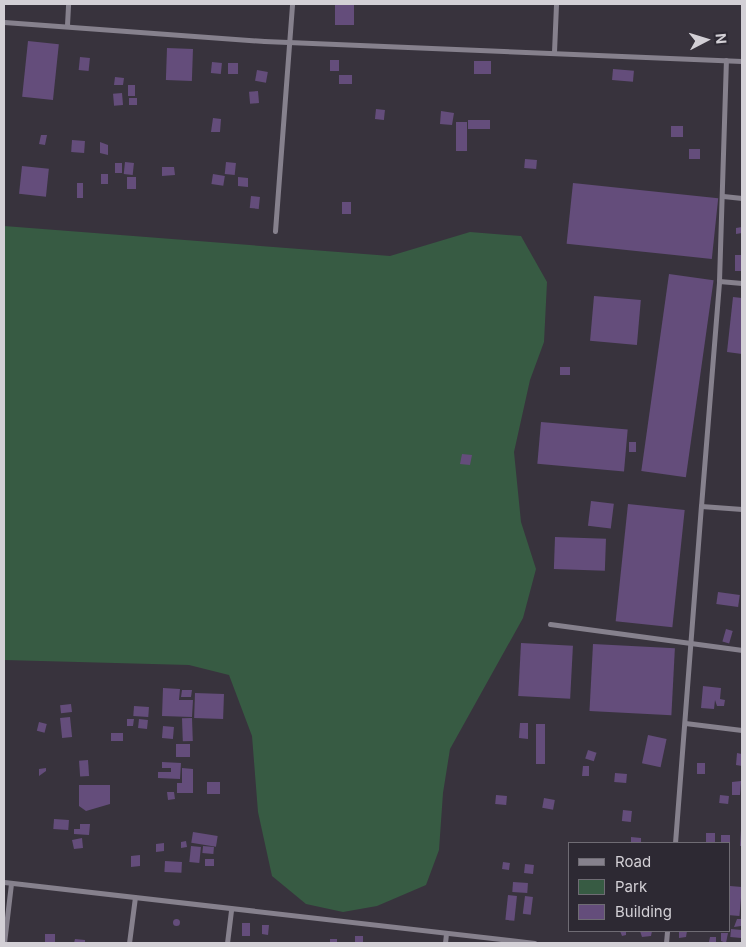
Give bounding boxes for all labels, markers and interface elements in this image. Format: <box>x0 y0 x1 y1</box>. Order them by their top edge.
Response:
north arrow <box>681 15 731 65</box>
text: N <box>713 33 730 45</box>
legend <box>568 842 731 932</box>
text: Road <box>615 852 651 871</box>
text: Park <box>615 877 647 896</box>
text: Building <box>615 902 672 921</box>

